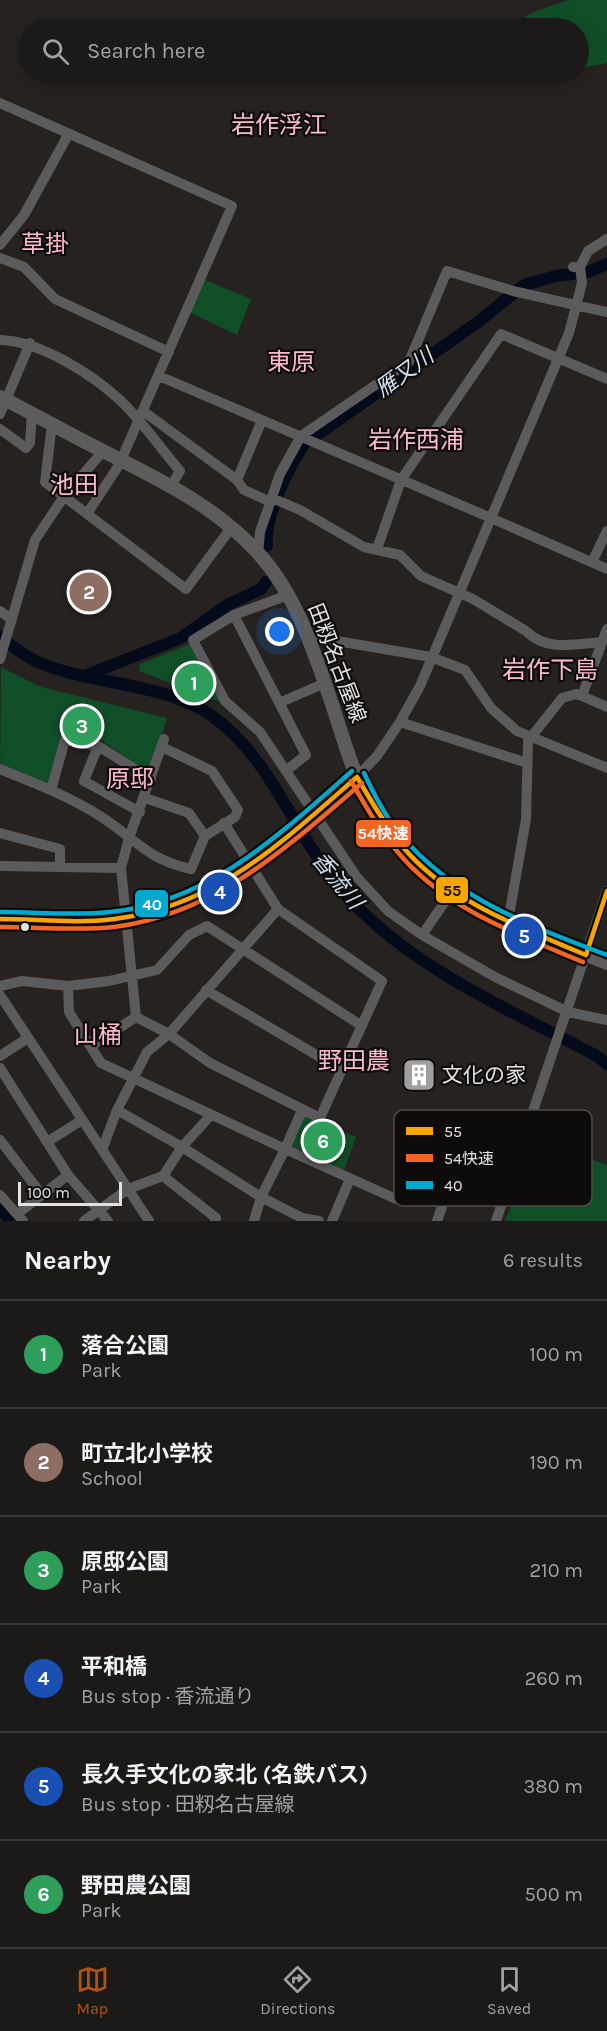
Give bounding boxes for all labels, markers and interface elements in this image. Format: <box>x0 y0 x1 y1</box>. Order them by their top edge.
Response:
search box <box>18 18 589 84</box>
icon: search <box>39 35 72 68</box>
text: Search here <box>87 38 205 64</box>
district label: 岩作浮江 <box>231 111 327 139</box>
district label: 草掛 <box>21 230 69 258</box>
water label: 雁又川 <box>370 342 441 403</box>
district label: 東原 <box>267 348 315 376</box>
district label: 岩作西浦 <box>368 426 464 454</box>
district label: 池田 <box>50 471 98 499</box>
pin: 2 <box>70 570 109 614</box>
street label: 田籾名古屋線 <box>303 600 371 726</box>
your location <box>265 617 294 646</box>
district label: 岩作下島 <box>502 656 598 684</box>
pin: 1 <box>174 660 214 706</box>
pin: 3 <box>62 704 101 748</box>
district label: 原邸 <box>106 765 154 793</box>
line badge: 54快速 <box>355 819 412 848</box>
text: 54快速 <box>358 824 408 843</box>
water label: 香流川 <box>306 847 369 916</box>
pin: 4 <box>200 870 240 914</box>
line badge: 55 <box>435 876 469 904</box>
text: 55 <box>443 881 461 900</box>
line badge: 40 <box>134 889 169 918</box>
text: 40 <box>142 895 162 914</box>
pin: 5 <box>504 914 544 958</box>
unlabelled marker <box>19 921 31 933</box>
district label: 山桶 <box>74 1021 122 1049</box>
district label: 野田農 <box>318 1047 390 1075</box>
building icon: 文化の家 <box>401 1057 437 1093</box>
place label: 文化の家 <box>442 1063 526 1087</box>
legend <box>394 1110 592 1206</box>
pin: 6 <box>304 1118 342 1164</box>
text: 55 <box>444 1122 462 1141</box>
text: 54快速 <box>444 1149 494 1168</box>
text: 40 <box>444 1176 462 1195</box>
scale bar <box>18 1179 122 1206</box>
text: 100 m <box>27 1183 70 1202</box>
text: Nearby <box>24 1245 111 1276</box>
text: 6 results <box>503 1249 583 1272</box>
text: 落合公園 <box>81 1333 169 1359</box>
text: 1 <box>40 1343 47 1366</box>
text: 100 m <box>529 1343 583 1366</box>
text: Park <box>81 1359 122 1382</box>
text: 町立北小学校 <box>81 1441 213 1467</box>
text: 2 <box>37 1451 50 1474</box>
text: 190 m <box>529 1451 583 1474</box>
text: School <box>81 1467 143 1490</box>
text: 原邸公園 <box>81 1549 169 1575</box>
text: 3 <box>37 1559 50 1582</box>
text: 210 m <box>529 1559 583 1582</box>
text: Park <box>81 1575 122 1598</box>
text: 平和橋 <box>81 1654 147 1680</box>
text: 4 <box>38 1667 49 1690</box>
text: 260 m <box>525 1667 583 1690</box>
text: Bus stop · 香流通り <box>81 1685 255 1708</box>
text: 長久手文化の家北 (名鉄バス) <box>81 1762 368 1788</box>
text: 5 <box>38 1775 49 1798</box>
text: 380 m <box>524 1775 583 1798</box>
text: Bus stop · 田籾名古屋線 <box>81 1793 295 1816</box>
text: 野田農公園 <box>81 1873 191 1899</box>
text: 6 <box>37 1883 50 1906</box>
text: 500 m <box>525 1883 583 1906</box>
text: Park <box>81 1899 122 1922</box>
tab: Map <box>76 1963 109 2018</box>
tab: Directions <box>260 1963 335 2018</box>
tab: Saved <box>487 1963 531 2018</box>

